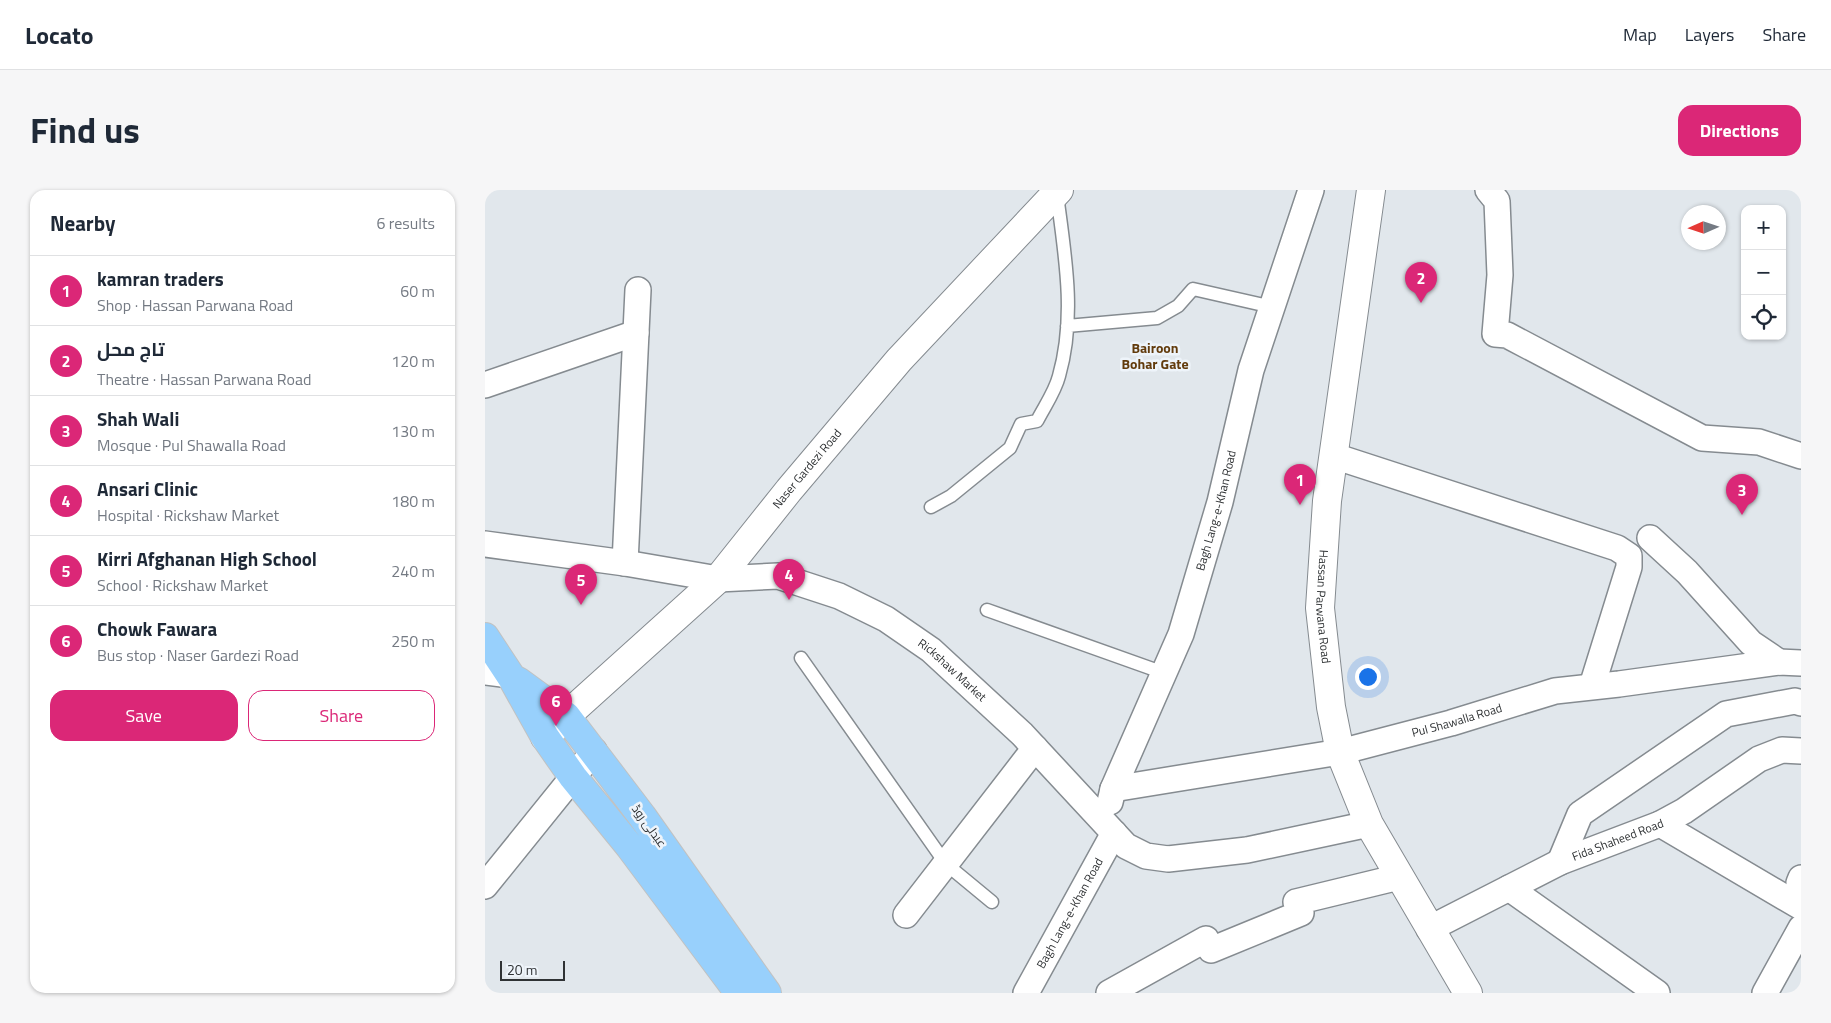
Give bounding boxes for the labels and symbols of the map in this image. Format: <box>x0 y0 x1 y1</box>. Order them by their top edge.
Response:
north arrow <box>1681 205 1726 250</box>
pin: 2 <box>1405 262 1437 303</box>
district label: Bairoon Bohar Gate <box>1121 337 1189 374</box>
street label: Naser Gardezi Road <box>768 424 846 513</box>
street label: Bagh Lang-e-Khan Road <box>1190 448 1241 573</box>
pin: 1 <box>1284 464 1316 505</box>
pin: 3 <box>1726 474 1758 515</box>
street label: Hassan Parwana Road <box>1311 549 1336 664</box>
pin: 4 <box>773 559 805 600</box>
pin: 5 <box>565 564 597 605</box>
street label: Rickshaw Market <box>914 634 992 706</box>
your location <box>1355 664 1381 690</box>
pin: 6 <box>540 685 572 726</box>
street label: Pul Shawalla Road <box>1409 698 1504 742</box>
street label: عبدلی روڈ <box>627 800 672 851</box>
street label: Fida Shaheed Road <box>1569 814 1666 866</box>
street label: Bagh Lang-e-Khan Road <box>1031 854 1108 972</box>
scale bar <box>500 958 565 981</box>

